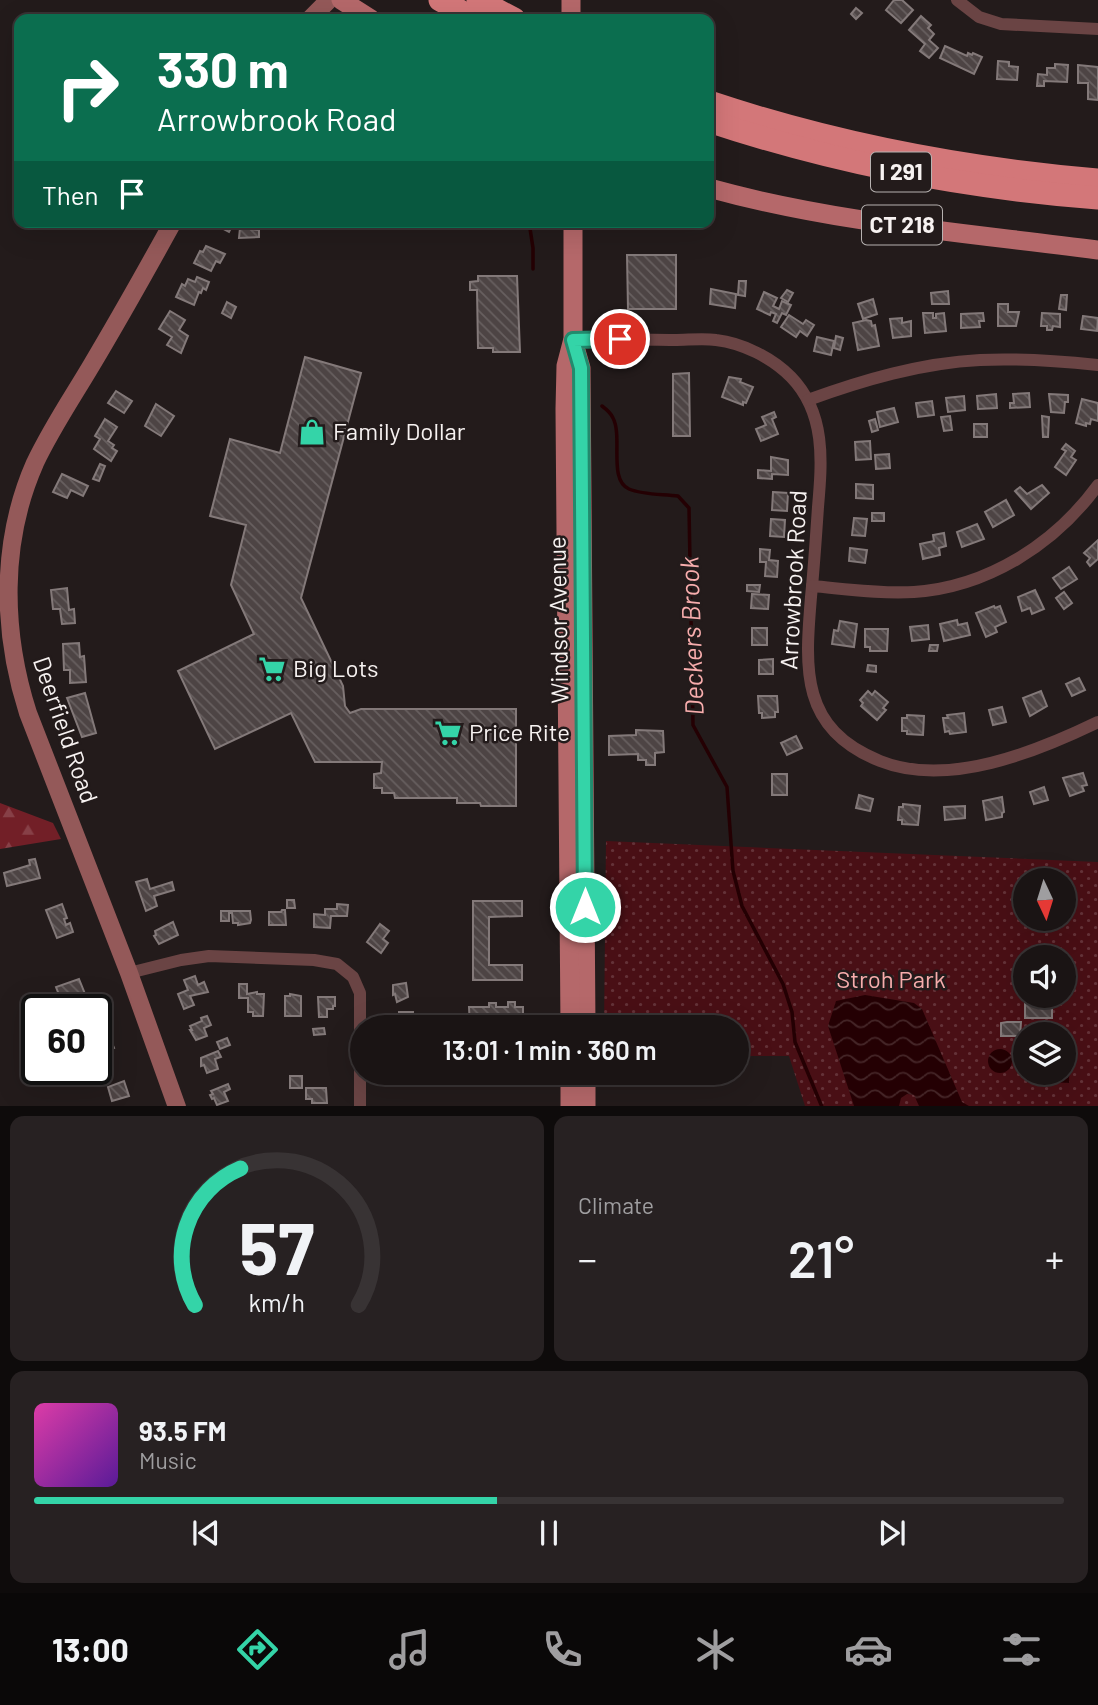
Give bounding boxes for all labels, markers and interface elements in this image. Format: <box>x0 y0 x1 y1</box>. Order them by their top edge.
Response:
text: 330 m <box>157 39 289 98</box>
icon: right <box>42 42 133 133</box>
text: Arrowbrook Road <box>157 99 396 137</box>
road number: I 291 <box>871 153 931 192</box>
icon: arrive <box>113 175 151 213</box>
text: Then <box>42 179 99 210</box>
road number: CT 218 <box>862 206 942 244</box>
pin <box>590 309 650 369</box>
icon: arrive <box>601 320 639 358</box>
place label: Family Dollar <box>333 416 466 445</box>
shop icon: Family Dollar <box>297 417 327 447</box>
street label: Arrowbrook Road <box>773 489 812 670</box>
street label: Windsor Avenue <box>542 536 573 704</box>
water label: Deckers Brook <box>672 556 709 716</box>
street label: Deerfield Road <box>28 652 105 807</box>
place label: Big Lots <box>293 653 379 682</box>
supermarket icon: Big Lots <box>257 654 287 684</box>
place label: Price Rite <box>469 717 570 746</box>
supermarket icon: Price Rite <box>433 718 463 748</box>
north arrow <box>1013 868 1076 931</box>
map controls <box>1013 868 1076 1085</box>
position arrow <box>548 870 622 944</box>
button: sound <box>1013 945 1076 1008</box>
park label: Stroh Park <box>836 964 946 993</box>
speed limit sign: 60 <box>21 994 112 1085</box>
button: layers <box>1013 1022 1076 1085</box>
text: 13:01 · 1 min · 360 m <box>442 1034 657 1065</box>
text: Climate <box>578 1191 654 1219</box>
text: 57 <box>239 1202 315 1290</box>
text: 21° <box>788 1226 854 1288</box>
text: − <box>578 1235 597 1281</box>
text: + <box>1045 1235 1064 1281</box>
text: km/h <box>249 1286 305 1316</box>
text: 93.5 FM <box>139 1415 226 1446</box>
text: Music <box>139 1446 197 1474</box>
icon: previous <box>187 1514 225 1552</box>
icon: pause <box>530 1514 568 1552</box>
icon: next <box>873 1514 911 1552</box>
icon: directions <box>233 1625 282 1674</box>
icon: music <box>385 1625 434 1674</box>
icon: phone <box>538 1625 587 1674</box>
icon: climate <box>691 1625 740 1674</box>
icon: car <box>844 1625 893 1674</box>
icon: filters <box>997 1625 1046 1674</box>
text: 13:00 <box>52 1630 129 1668</box>

